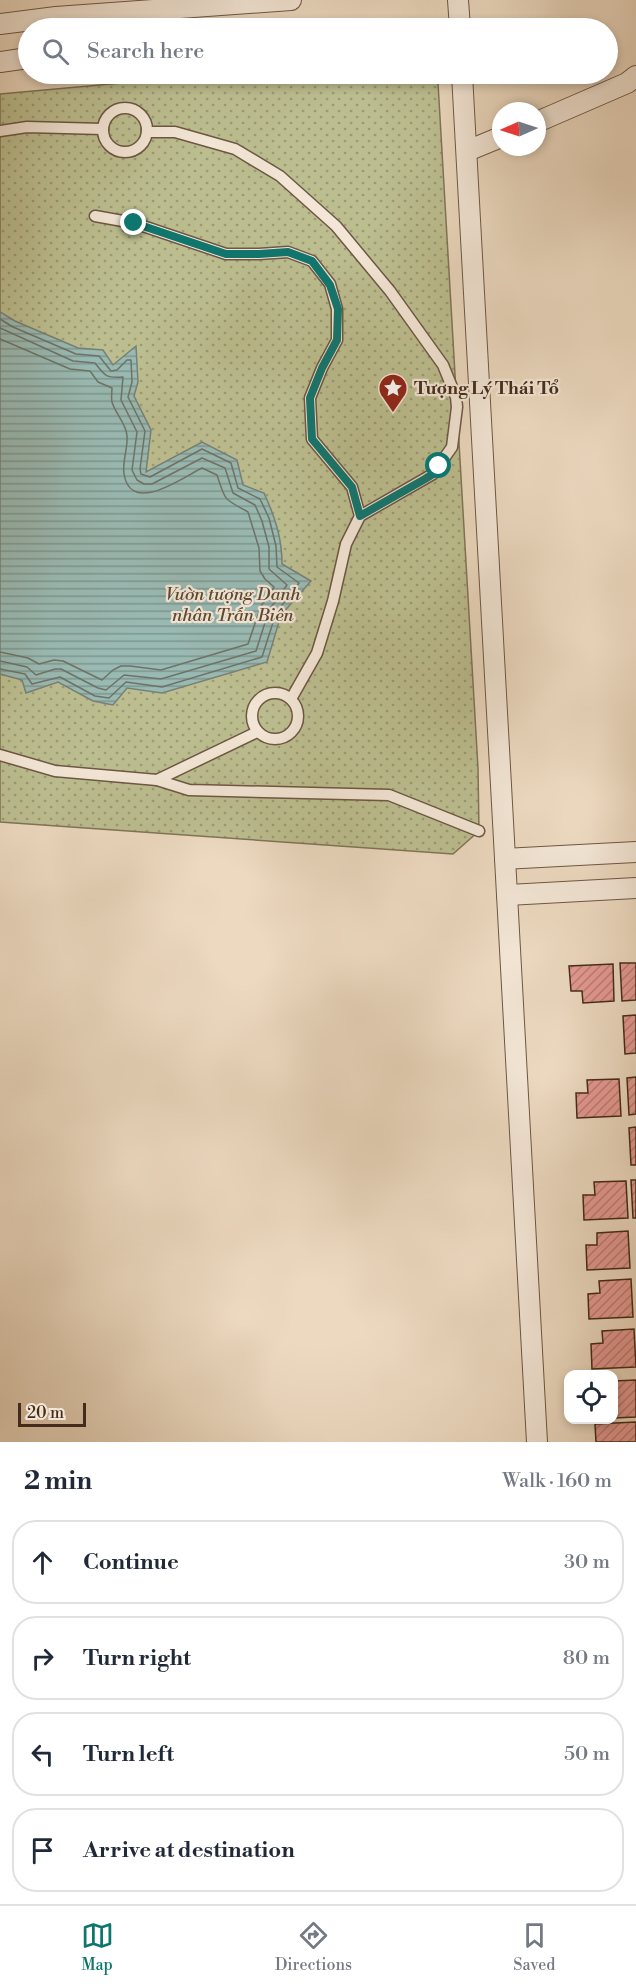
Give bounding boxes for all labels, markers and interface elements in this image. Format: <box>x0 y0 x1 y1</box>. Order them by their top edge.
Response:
search box <box>18 18 618 84</box>
icon: search <box>39 35 72 68</box>
text: Search here <box>87 38 204 65</box>
north arrow <box>492 102 546 156</box>
route end <box>120 209 146 235</box>
place icon: Tượng Lý Thái Tổ <box>377 372 409 414</box>
place label: Tượng Lý Thái Tổ <box>414 377 559 400</box>
route start <box>425 452 451 478</box>
park label: Vườn tượng Danh nhân Trấn Biên <box>165 583 302 627</box>
map controls <box>564 1370 618 1424</box>
button: locate <box>564 1370 618 1424</box>
scale bar <box>18 1400 86 1428</box>
text: 20 m <box>27 1403 64 1423</box>
text: 2 min <box>24 1465 92 1497</box>
text: Walk · 160 m <box>502 1469 612 1494</box>
icon: ahead <box>26 1546 59 1579</box>
text: Continue <box>83 1549 179 1576</box>
text: 30 m <box>564 1550 610 1575</box>
icon: right <box>26 1642 59 1675</box>
text: Turn right <box>83 1645 191 1672</box>
text: 80 m <box>563 1646 610 1671</box>
icon: left <box>26 1738 59 1771</box>
text: Turn left <box>83 1741 174 1768</box>
text: 50 m <box>564 1742 610 1767</box>
icon: arrive <box>26 1834 59 1867</box>
text: Arrive at destination <box>83 1837 295 1864</box>
tab: Map <box>81 1919 114 1975</box>
tab: Directions <box>275 1919 352 1975</box>
tab: Saved <box>513 1919 555 1975</box>

